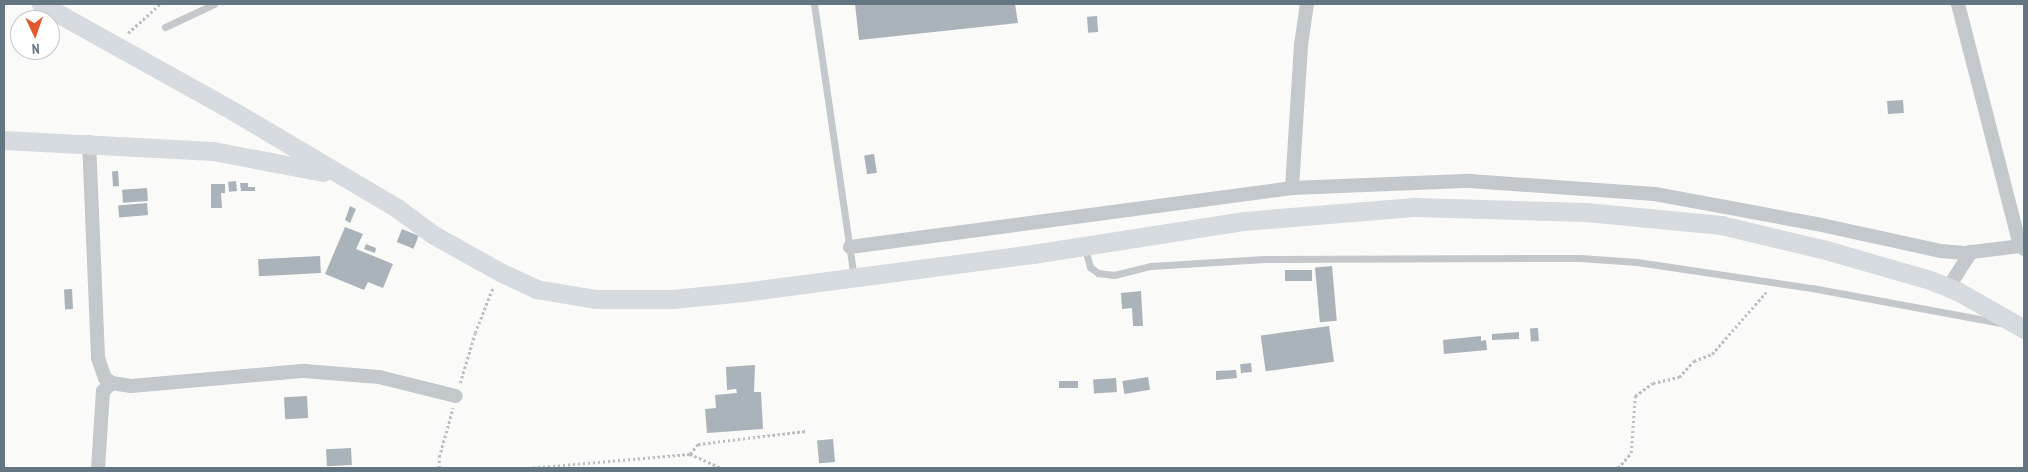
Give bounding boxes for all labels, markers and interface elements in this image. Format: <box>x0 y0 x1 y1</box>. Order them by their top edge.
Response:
north arrow <box>10 10 60 60</box>
text: N <box>31 40 40 58</box>

